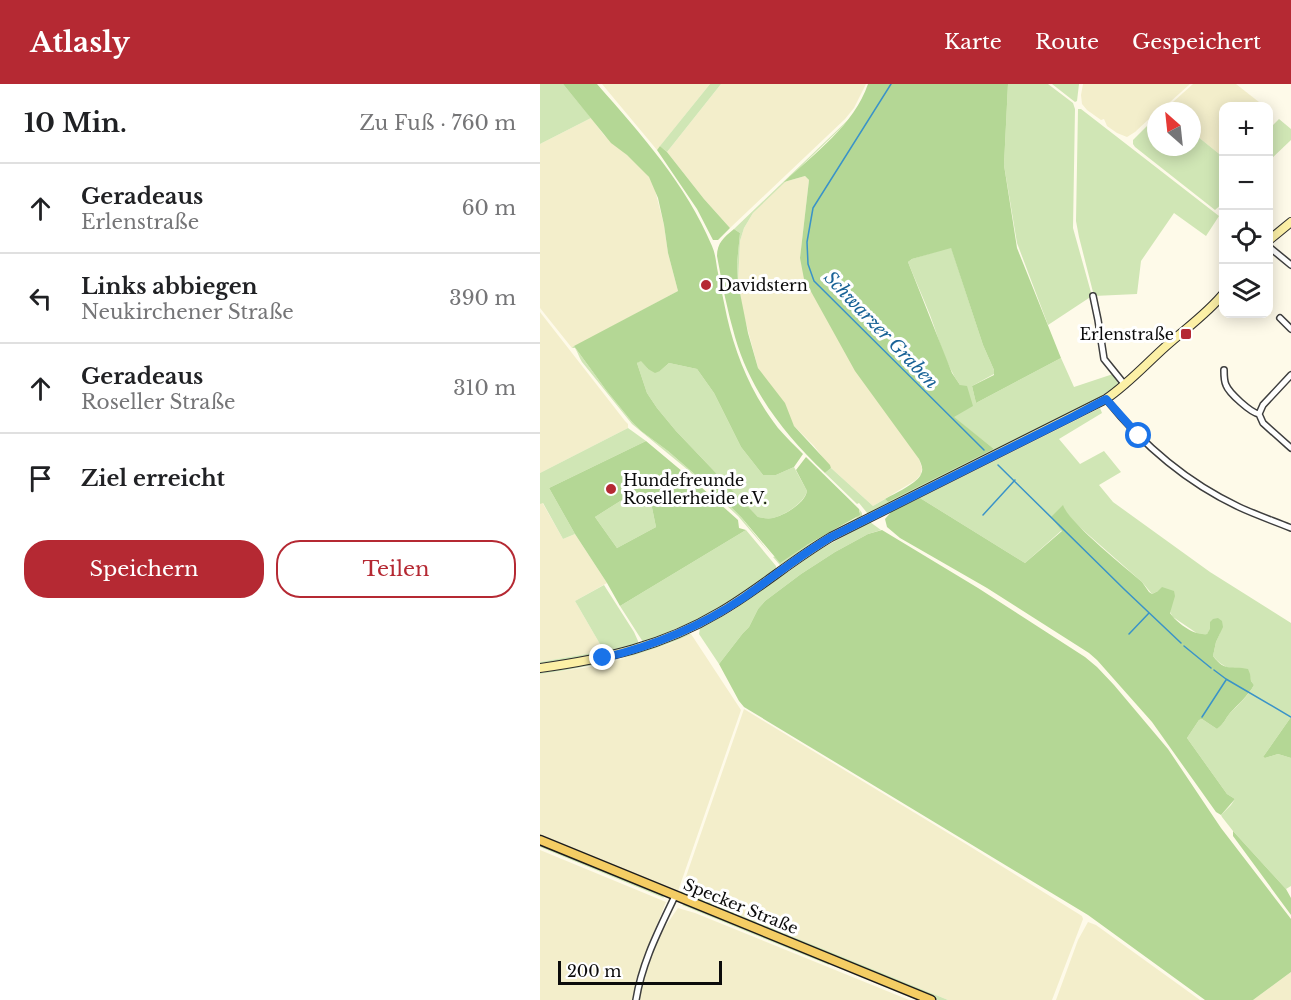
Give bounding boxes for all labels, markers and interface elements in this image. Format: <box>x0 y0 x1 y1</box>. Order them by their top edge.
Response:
text: Atlasly <box>30 25 130 60</box>
text: Karte <box>944 29 1002 55</box>
text: Route <box>1035 29 1099 55</box>
text: Gespeichert <box>1132 29 1261 55</box>
north arrow <box>1147 102 1201 156</box>
map controls <box>1219 102 1273 318</box>
button: + <box>1219 102 1273 156</box>
text: 10 Min. <box>24 107 127 139</box>
text: Zu Fuß · 760 m <box>360 111 516 135</box>
button: − <box>1219 156 1273 210</box>
text: Geradeaus <box>81 183 203 210</box>
icon: ahead <box>24 192 57 225</box>
text: 60 m <box>462 196 516 220</box>
text: Erlenstraße <box>81 210 199 234</box>
button: locate <box>1219 210 1273 264</box>
button: layers <box>1219 264 1273 318</box>
water label: Schwarzer Graben <box>819 267 943 393</box>
text: Links abbiegen <box>81 273 258 300</box>
place label: Davidstern <box>718 275 808 295</box>
marker: Davidstern <box>699 278 713 292</box>
icon: left <box>24 282 57 315</box>
text: 390 m <box>449 286 516 310</box>
text: Neukirchener Straße <box>81 300 294 324</box>
place label: Erlenstraße <box>1079 324 1174 344</box>
marker: Erlenstraße <box>1179 327 1193 341</box>
text: Geradeaus <box>81 363 203 390</box>
icon: ahead <box>24 372 57 405</box>
text: 310 m <box>453 376 516 400</box>
text: Roseller Straße <box>81 390 236 414</box>
route start <box>1125 422 1151 448</box>
icon: arrive <box>24 462 57 495</box>
text: Ziel erreicht <box>81 465 225 492</box>
place label: Hundefreunde Rosellerheide e.V. <box>623 470 767 508</box>
marker: Hundefreunde Rosellerheide e.V. <box>604 482 618 496</box>
button: Speichern <box>24 540 264 598</box>
button: Teilen <box>276 540 516 598</box>
route end <box>589 644 615 670</box>
street label: Specker Straße <box>681 874 801 938</box>
scale bar <box>558 958 722 986</box>
text: 200 m <box>567 961 621 981</box>

